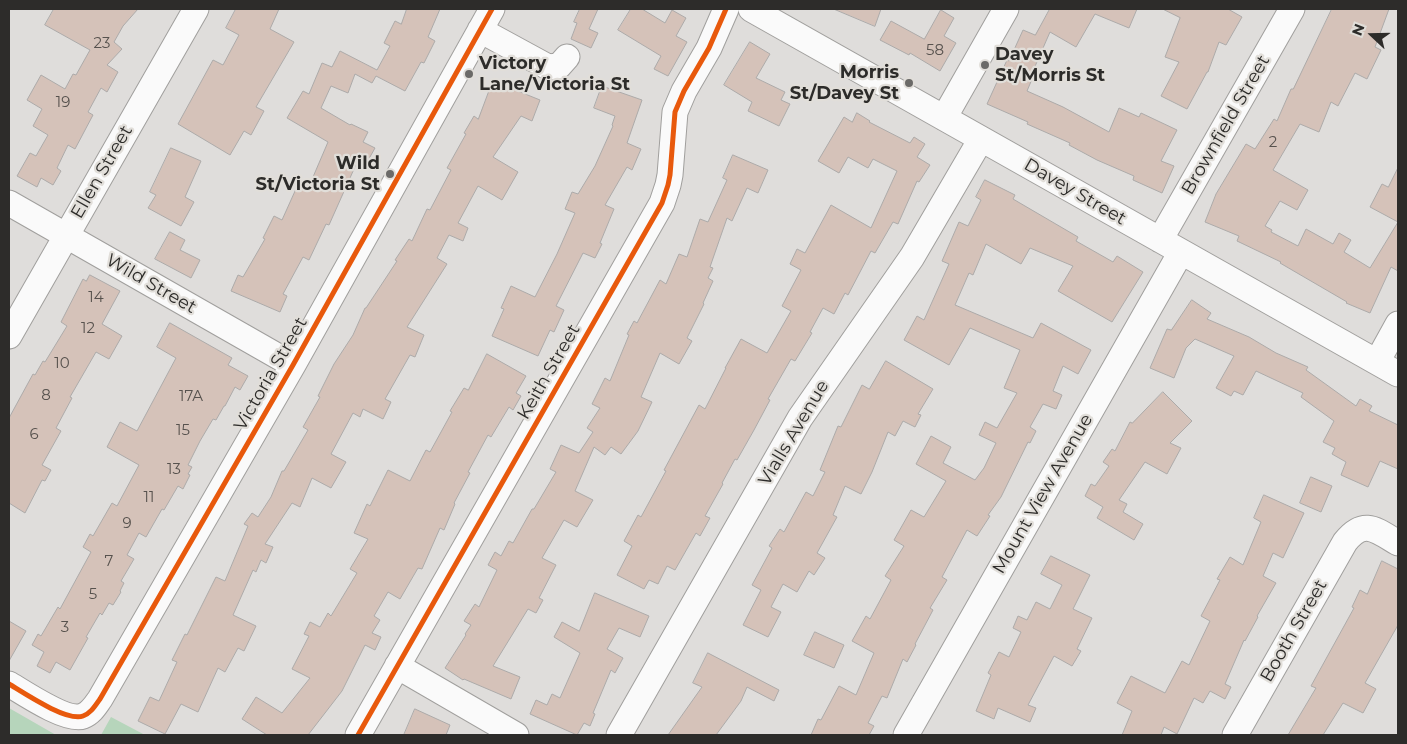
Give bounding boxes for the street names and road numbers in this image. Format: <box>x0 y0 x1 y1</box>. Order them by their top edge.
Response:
street label: Brownfield Street <box>1177 51 1275 199</box>
street label: Ellen Street <box>67 122 137 222</box>
street label: Davey Street <box>1020 154 1130 230</box>
street label: Wild Street <box>102 249 200 319</box>
street label: Victoria Street <box>230 313 312 435</box>
street label: Keith Street <box>513 320 585 424</box>
street label: Vialls Avenue <box>754 377 834 489</box>
street label: Mount View Avenue <box>988 410 1098 578</box>
street label: Booth Street <box>1256 576 1332 686</box>

